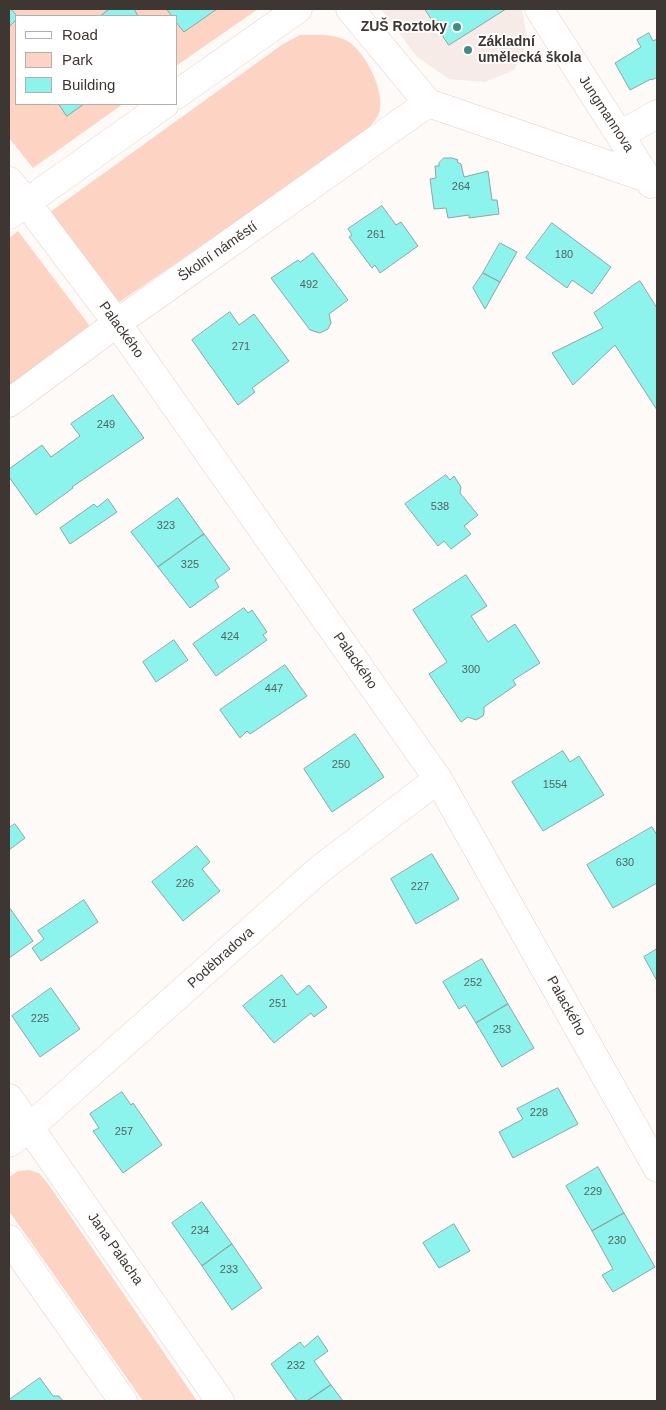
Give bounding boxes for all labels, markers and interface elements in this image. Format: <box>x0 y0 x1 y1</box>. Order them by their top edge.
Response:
legend <box>15 15 178 105</box>
place label: ZUŠ Roztoky <box>361 19 447 35</box>
marker: ZUŠ Roztoky <box>451 21 463 33</box>
text: Road <box>62 26 98 43</box>
place label: Základní umělecká škola <box>478 34 582 66</box>
marker: Základní umělecká škola <box>462 44 474 56</box>
text: Park <box>62 51 93 68</box>
street label: Jungmannova <box>575 73 637 155</box>
text: Building <box>62 76 115 93</box>
house number: 264 <box>452 180 470 194</box>
street label: Školní náměstí <box>175 219 261 285</box>
house number: 261 <box>367 228 385 242</box>
house number: 180 <box>555 248 573 262</box>
house number: 492 <box>300 278 318 292</box>
street label: Palackého <box>95 299 147 361</box>
house number: 271 <box>232 340 250 354</box>
house number: 249 <box>97 418 115 432</box>
house number: 538 <box>431 500 449 514</box>
house number: 323 <box>157 519 175 533</box>
house number: 325 <box>181 558 199 572</box>
street label: Palackého <box>329 629 381 693</box>
house number: 424 <box>221 630 239 644</box>
house number: 300 <box>462 663 480 677</box>
house number: 447 <box>265 682 283 696</box>
house number: 250 <box>332 758 350 772</box>
house number: 1554 <box>543 778 567 792</box>
house number: 630 <box>616 856 634 870</box>
house number: 226 <box>176 877 194 891</box>
house number: 227 <box>411 880 429 894</box>
street label: Poděbradova <box>184 924 258 992</box>
street label: Palackého <box>543 973 589 1039</box>
house number: 252 <box>464 976 482 990</box>
house number: 251 <box>269 997 287 1011</box>
house number: 225 <box>31 1012 49 1026</box>
house number: 253 <box>493 1023 511 1037</box>
house number: 228 <box>530 1106 548 1120</box>
house number: 257 <box>115 1125 133 1139</box>
house number: 229 <box>584 1185 602 1199</box>
street label: Jana Palacha <box>84 1209 146 1289</box>
house number: 234 <box>191 1224 209 1238</box>
house number: 230 <box>608 1234 626 1248</box>
house number: 233 <box>220 1263 238 1277</box>
house number: 232 <box>287 1359 305 1373</box>

